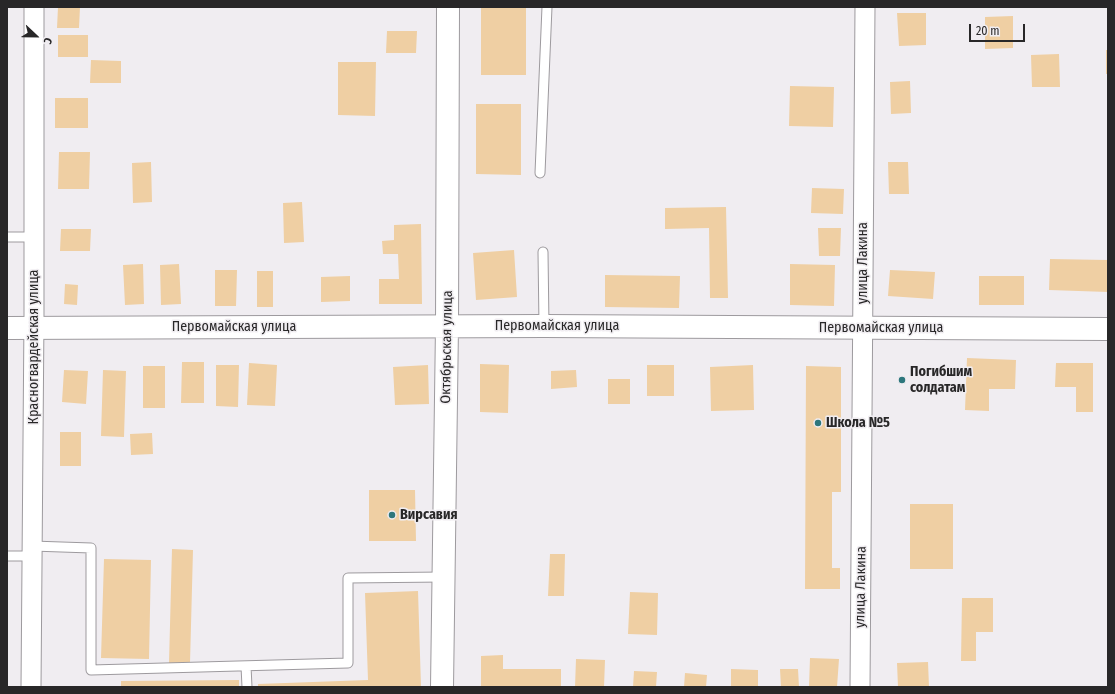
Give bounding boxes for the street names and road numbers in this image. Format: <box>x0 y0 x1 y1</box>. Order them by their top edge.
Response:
street label: улица Лакина <box>855 222 871 304</box>
street label: Красногвардейская улица <box>26 270 42 424</box>
street label: Октябрьская улица <box>438 290 456 404</box>
street label: Первомайская улица <box>495 318 619 334</box>
street label: Первомайская улица <box>172 319 296 335</box>
street label: Первомайская улица <box>819 320 943 336</box>
street label: улица Лакина <box>852 546 870 628</box>

